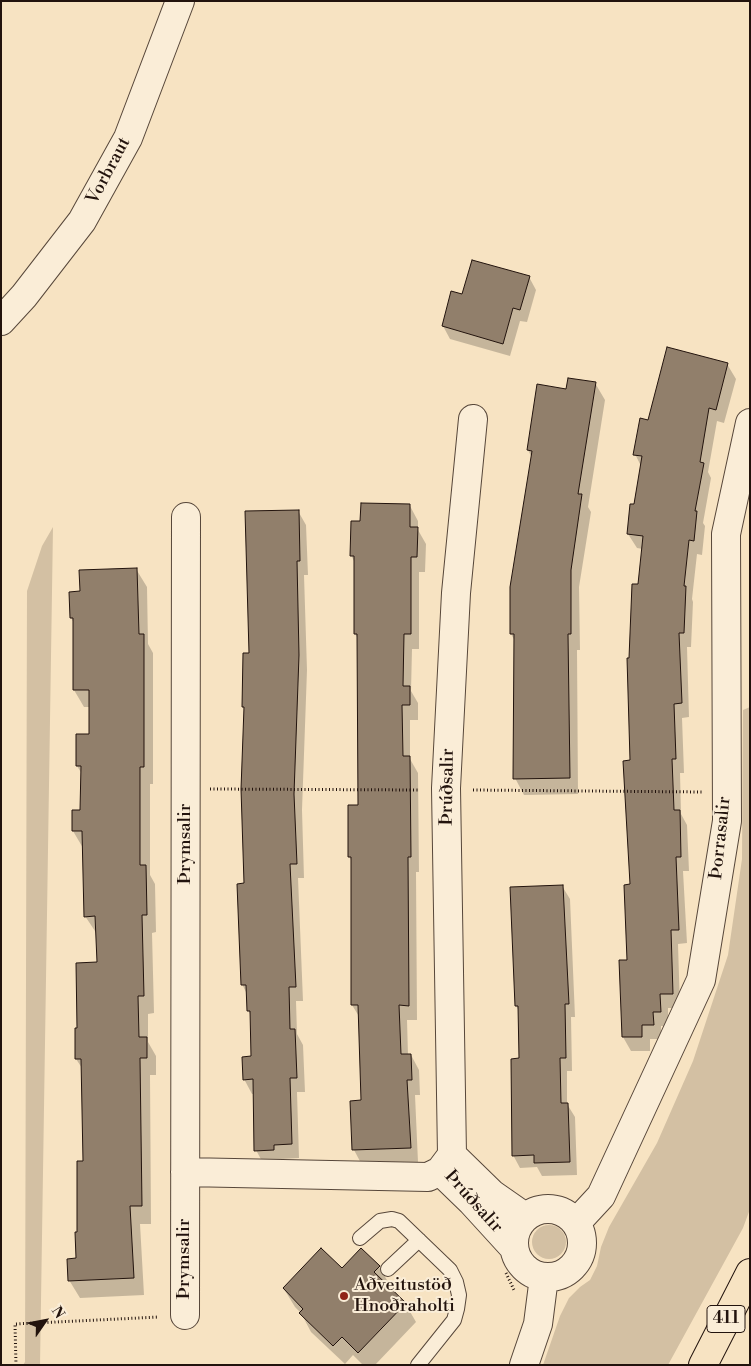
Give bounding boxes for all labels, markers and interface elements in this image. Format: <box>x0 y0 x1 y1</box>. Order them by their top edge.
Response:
street label: Vorbraut <box>82 134 136 208</box>
street label: Þrúðsalir <box>437 748 459 826</box>
street label: Þorrasalir <box>706 795 736 881</box>
street label: Þrymsalir <box>175 803 197 885</box>
street label: Þrúðsalir <box>439 1166 507 1238</box>
street label: Þrymsalir <box>174 1218 196 1300</box>
place label: Aðveitustöð Hnoðraholti <box>354 1275 455 1318</box>
marker: Aðveitustöð Hnoðraholti <box>338 1290 350 1302</box>
north arrow <box>20 1296 70 1346</box>
text: N <box>47 1303 68 1322</box>
road number: 411 <box>707 1306 745 1332</box>

